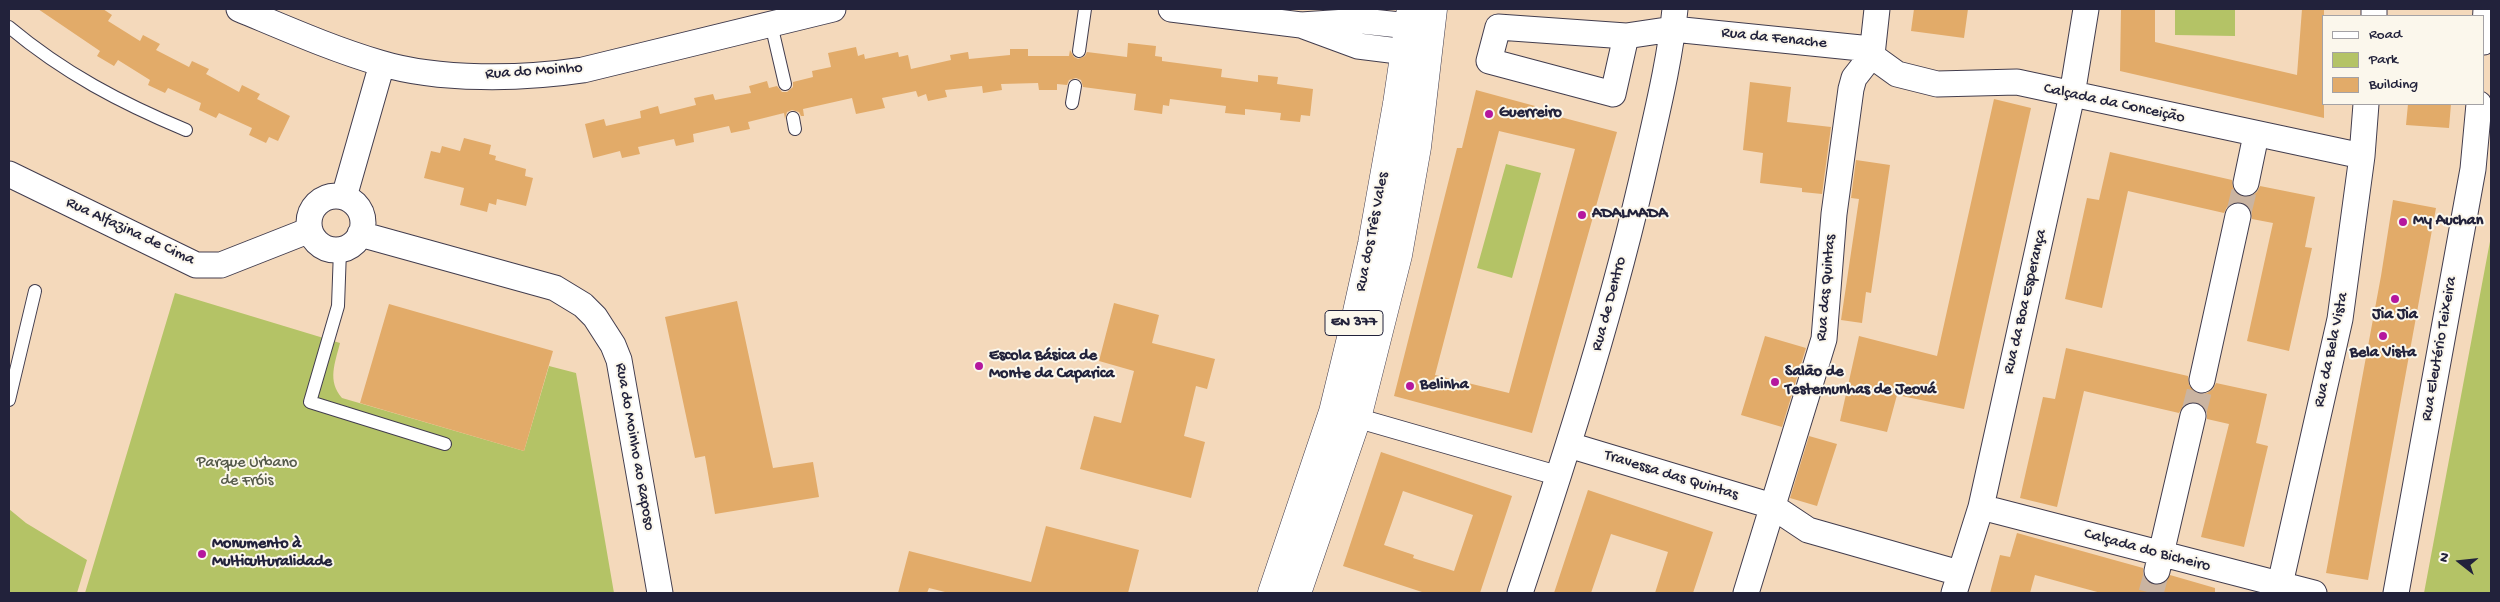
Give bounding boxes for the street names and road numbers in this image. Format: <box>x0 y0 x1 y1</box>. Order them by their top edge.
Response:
street label: Rua da Fenache <box>1720 24 1828 54</box>
street label: Rua do Moinho <box>485 59 583 85</box>
street label: Calçada da Conceição <box>2042 80 2186 128</box>
street label: Rua dos Três Vales <box>1352 171 1394 293</box>
street label: Rua Alfazina de Cima <box>63 194 197 270</box>
street label: Rua da Boa Esperança <box>2000 228 2052 376</box>
street label: Rua das Quintas <box>1813 234 1841 342</box>
street label: Rua de Dentro <box>1588 255 1632 353</box>
street label: Rua Eleutério Teixeira <box>2418 275 2462 423</box>
street label: Rua da Bela Vista <box>2310 291 2354 409</box>
road number: EN 377 <box>1325 310 1383 336</box>
street label: Rua do Moinho ao Raposo <box>610 362 658 532</box>
street label: Travessa das Quintas <box>1602 446 1740 506</box>
street label: Calçada do Bicheiro <box>2082 525 2212 577</box>

